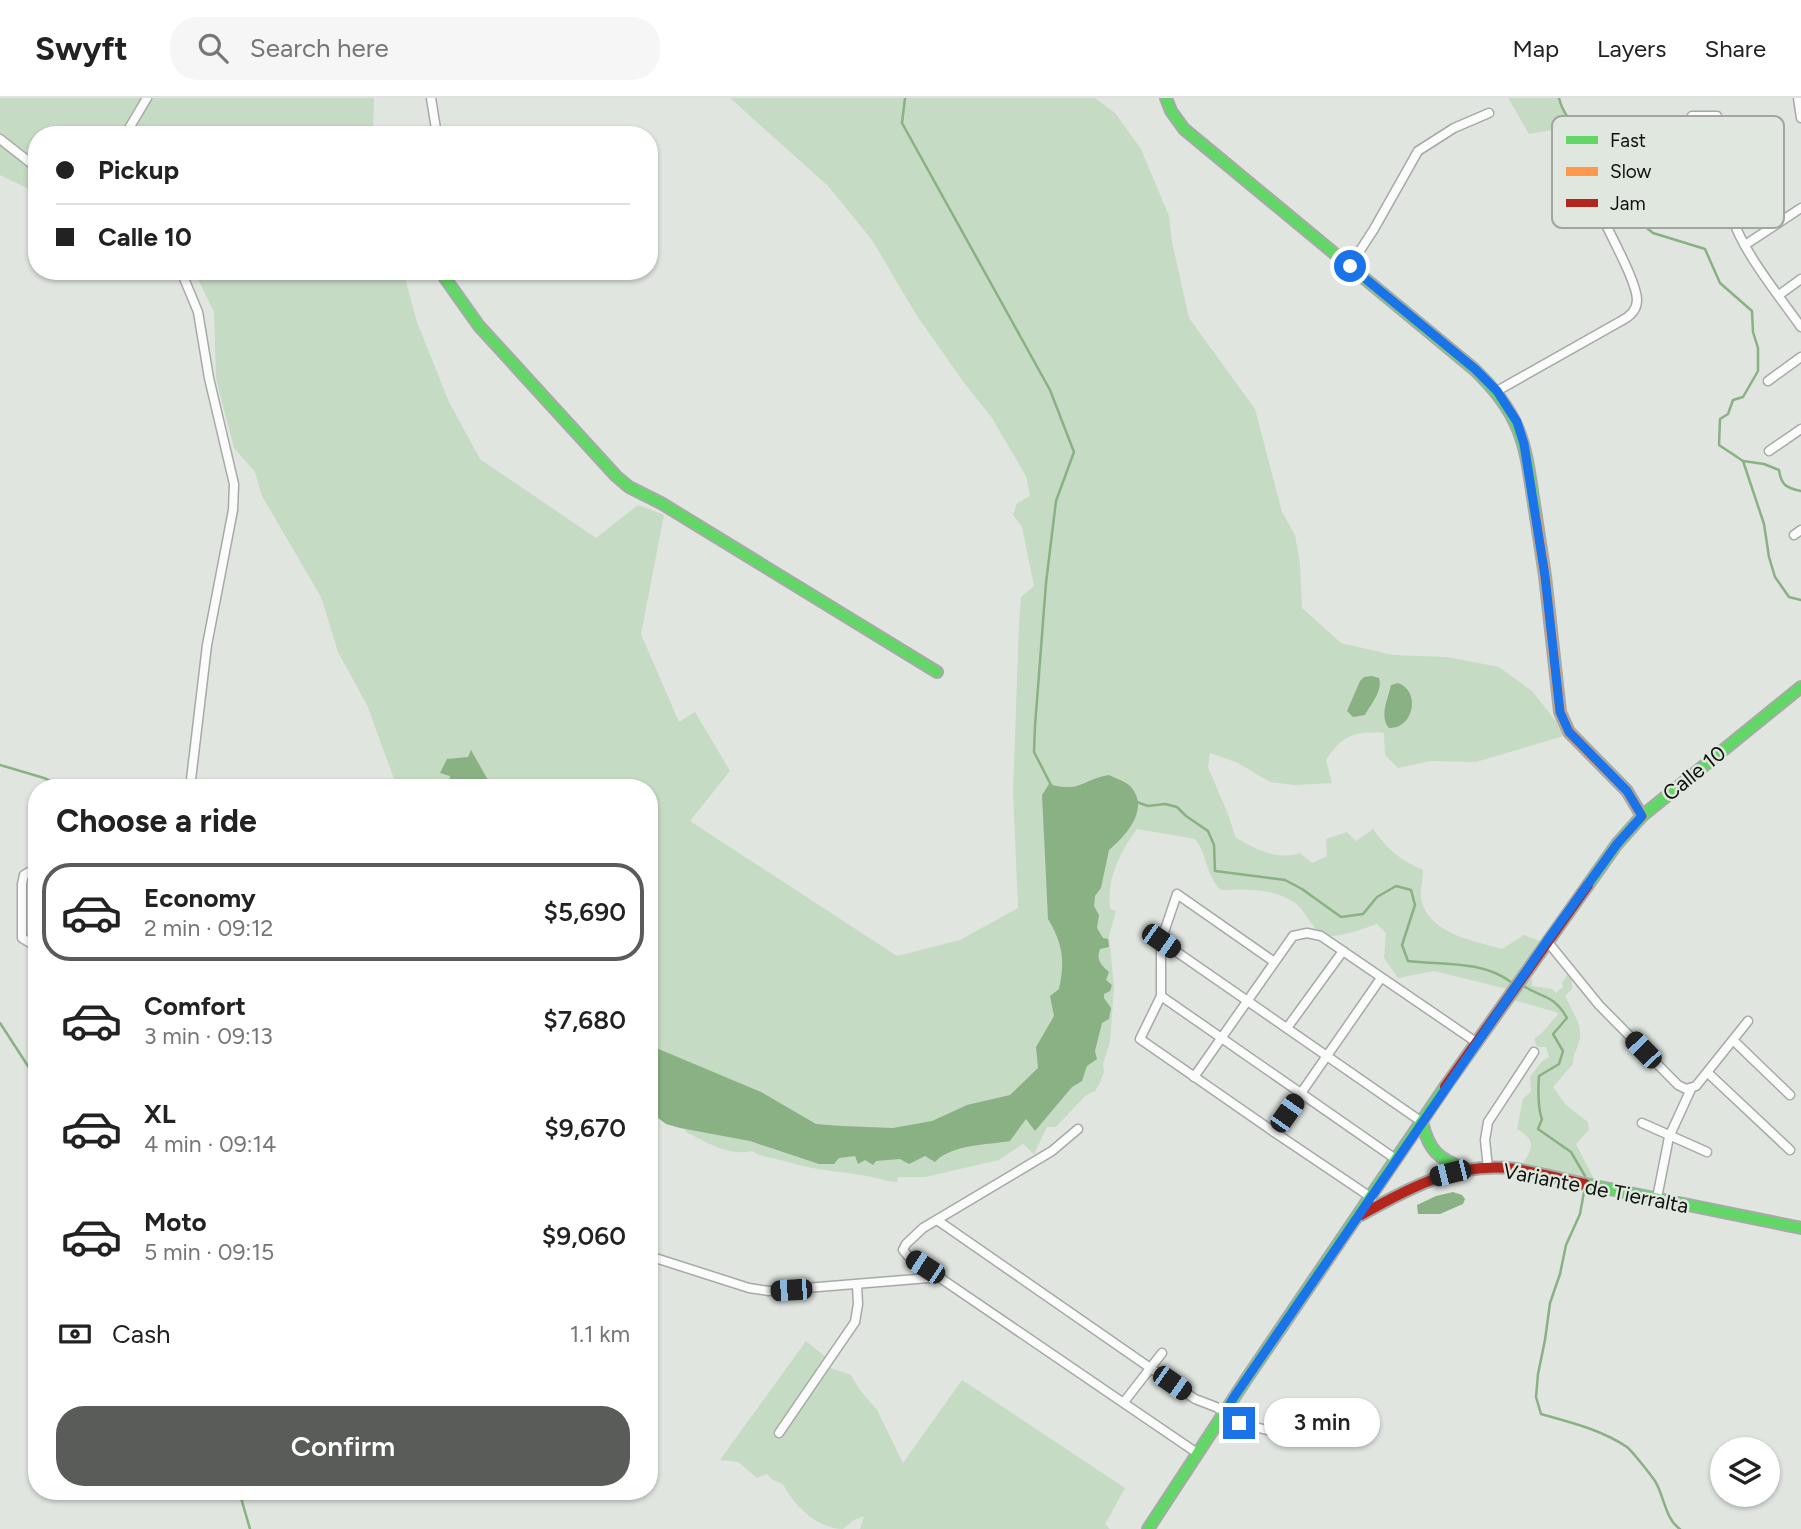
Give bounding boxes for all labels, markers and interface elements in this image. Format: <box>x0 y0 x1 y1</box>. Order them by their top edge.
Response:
search box <box>170 17 660 80</box>
text: Swyft <box>35 29 128 68</box>
icon: search <box>194 29 232 67</box>
text: Search here <box>250 32 389 64</box>
text: Map <box>1512 34 1559 63</box>
text: Layers <box>1597 34 1666 63</box>
text: Share <box>1704 34 1766 63</box>
legend <box>1552 116 1784 228</box>
text: Fast <box>1610 129 1646 152</box>
text: Pickup <box>98 154 179 186</box>
text: Slow <box>1610 160 1652 183</box>
text: Jam <box>1610 192 1646 215</box>
text: Calle 10 <box>98 221 192 253</box>
route start <box>1334 250 1366 282</box>
street label: Calle 10 <box>1657 740 1731 806</box>
text: Choose a ride <box>56 802 257 840</box>
icon: car <box>60 881 123 944</box>
text: Economy <box>144 882 256 914</box>
text: $5,690 <box>543 896 626 928</box>
text: 2 min · 09:12 <box>144 914 273 942</box>
car <box>1138 920 1185 962</box>
icon: car <box>60 989 123 1052</box>
text: Comfort <box>144 990 246 1022</box>
text: $7,680 <box>543 1004 626 1036</box>
text: 3 min · 09:13 <box>144 1022 273 1050</box>
car <box>1621 1028 1666 1072</box>
car <box>1267 1090 1308 1136</box>
icon: car <box>60 1097 123 1160</box>
text: XL <box>144 1098 176 1130</box>
text: $9,670 <box>544 1112 626 1144</box>
text: 4 min · 09:14 <box>144 1130 276 1158</box>
car <box>1428 1158 1473 1188</box>
street label: Variante de Tierralta <box>1501 1158 1691 1218</box>
icon: car <box>60 1205 123 1268</box>
text: Moto <box>144 1206 207 1238</box>
text: $9,060 <box>542 1220 626 1252</box>
text: 5 min · 09:15 <box>144 1238 274 1266</box>
car <box>902 1247 949 1287</box>
car <box>770 1278 813 1302</box>
icon: cash <box>56 1315 94 1353</box>
text: Cash <box>112 1318 171 1350</box>
text: 1.1 km <box>570 1320 630 1348</box>
car <box>1149 1362 1196 1404</box>
callout: 3 min <box>1264 1398 1379 1448</box>
button: Confirm <box>56 1406 630 1486</box>
route end <box>1223 1407 1255 1439</box>
text: 3 min <box>1294 1408 1350 1436</box>
map controls <box>1710 1437 1780 1507</box>
button: layers <box>1710 1437 1780 1507</box>

